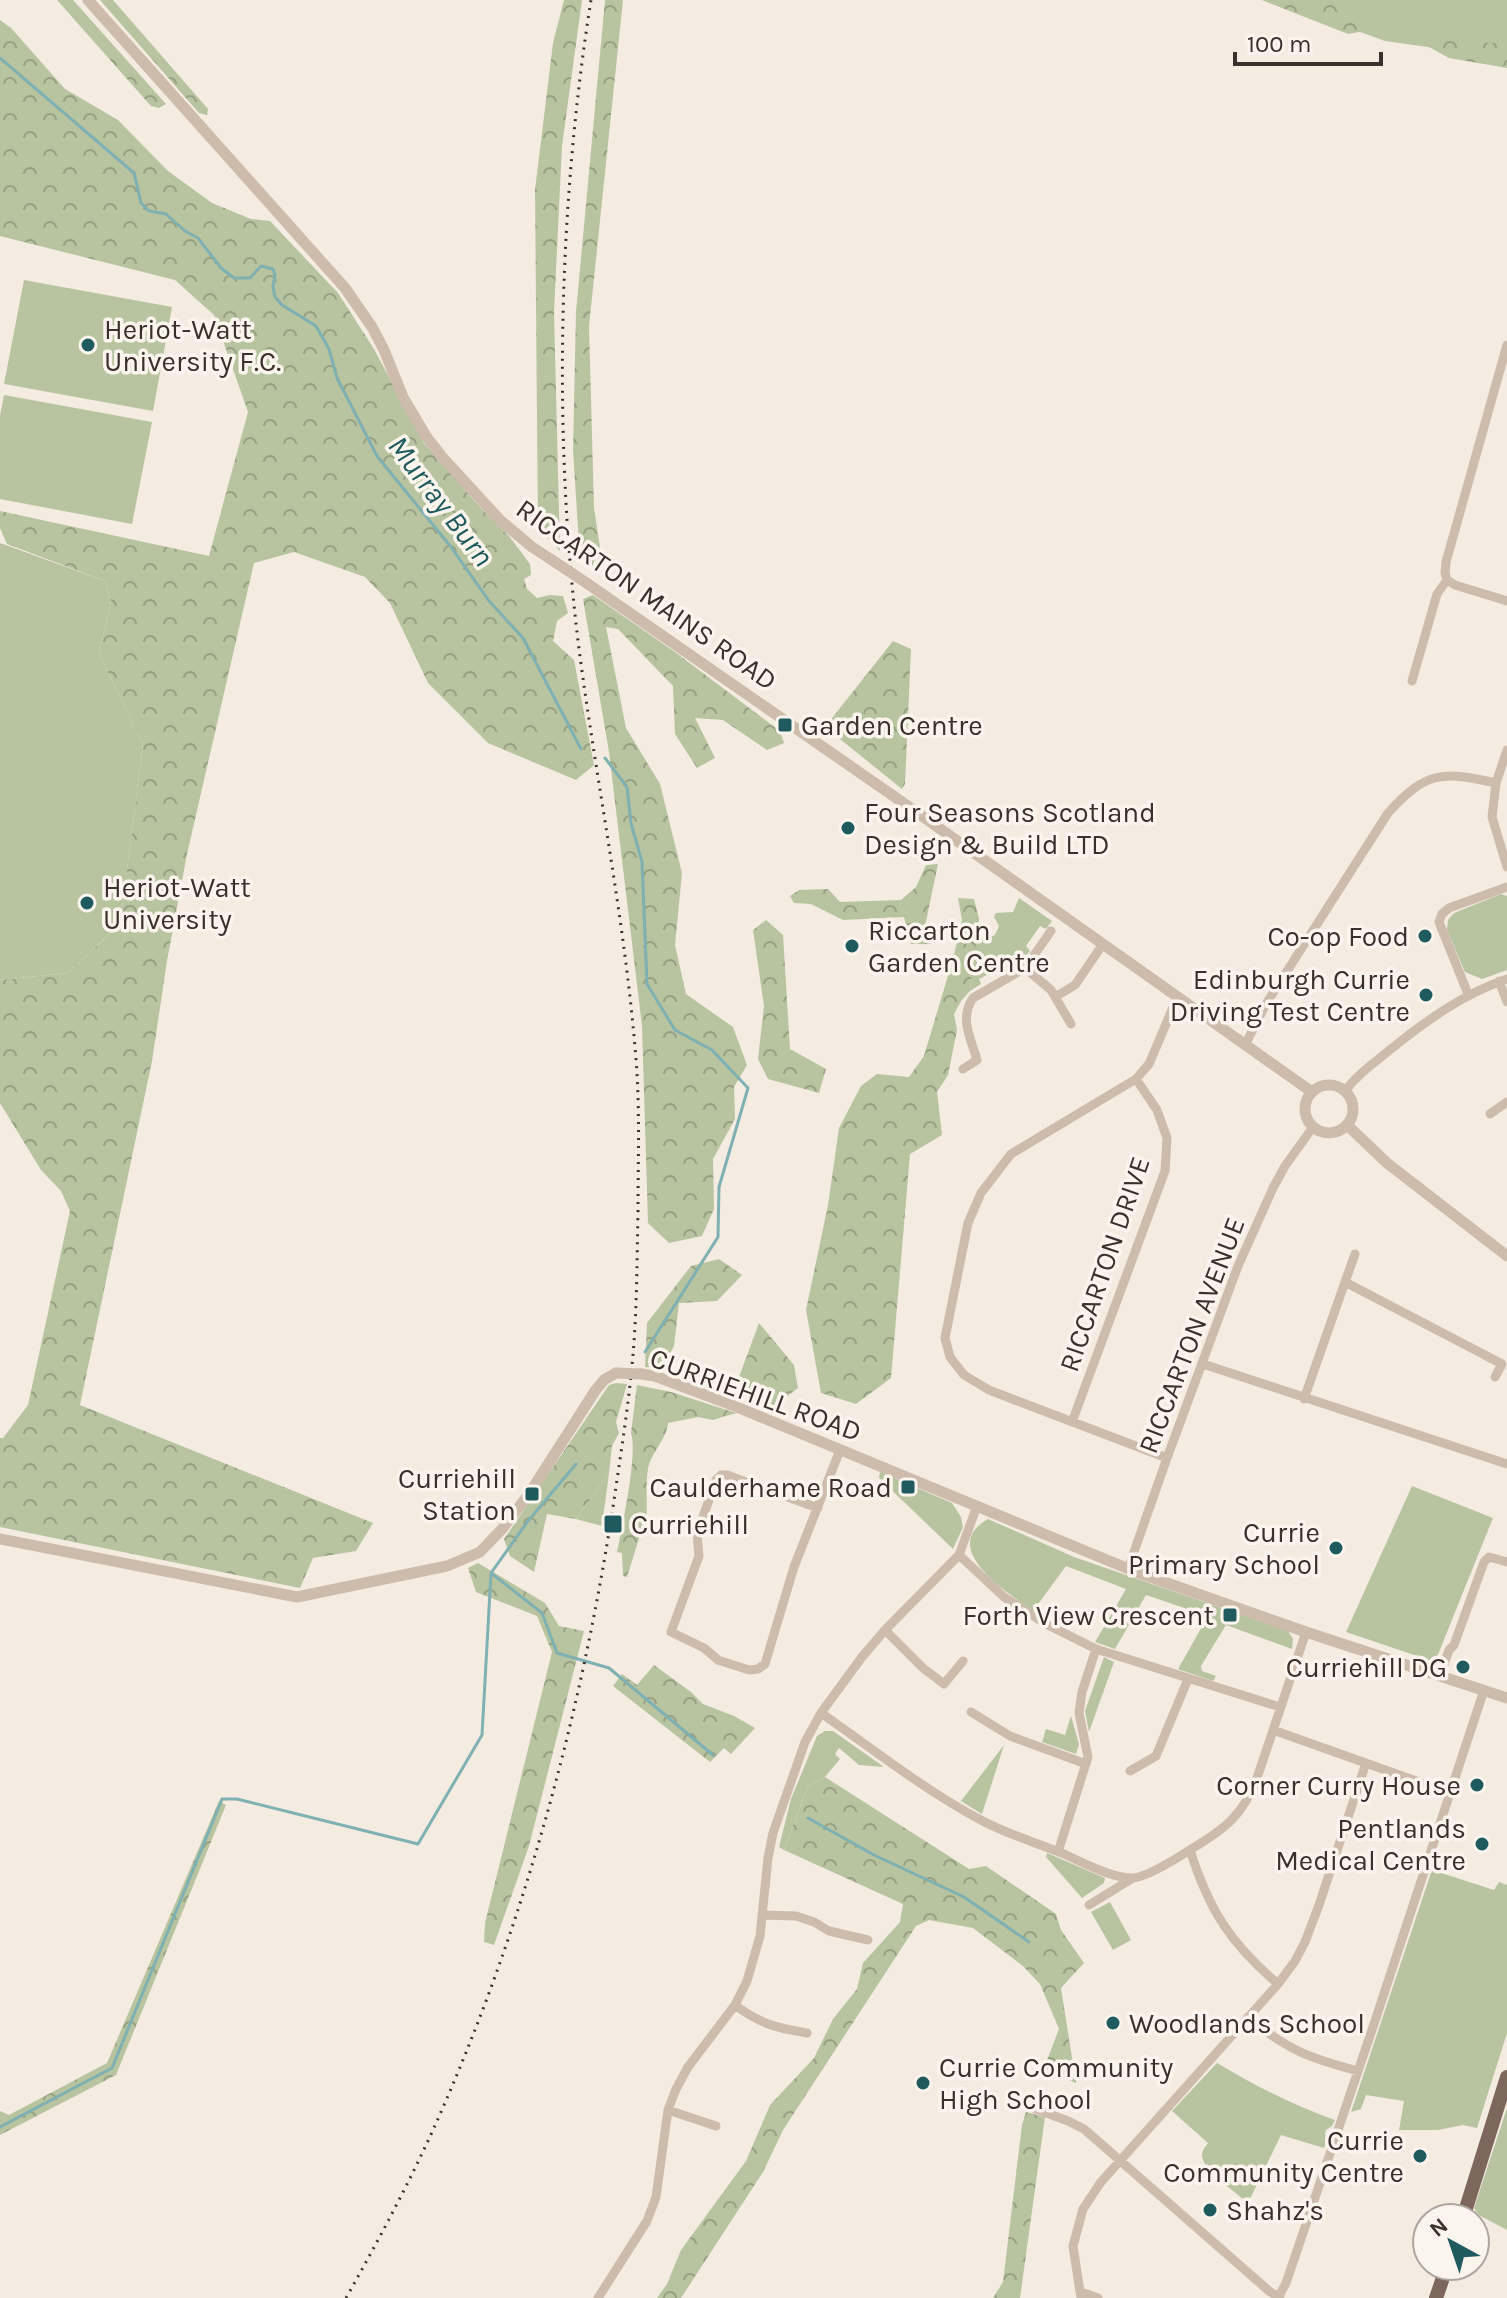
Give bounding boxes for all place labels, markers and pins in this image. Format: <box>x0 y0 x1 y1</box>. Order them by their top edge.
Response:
place label: Heriot-Watt University F.C. <box>104 313 281 378</box>
marker: Heriot-Watt University F.C. <box>79 336 97 354</box>
place label: Garden Centre <box>801 709 983 742</box>
marker: Garden Centre <box>776 716 794 734</box>
place label: Four Seasons Scotland Design & Build LTD <box>864 796 1156 861</box>
marker: Four Seasons Scotland Design & Build LTD <box>839 819 857 837</box>
place label: Heriot-Watt University <box>103 871 251 936</box>
marker: Heriot-Watt University <box>78 894 96 912</box>
place label: Riccarton Garden Centre <box>868 914 1050 979</box>
place label: Co-op Food <box>1267 920 1409 953</box>
marker: Co-op Food <box>1416 927 1434 945</box>
marker: Riccarton Garden Centre <box>843 937 861 955</box>
place label: Edinburgh Currie Driving Test Centre <box>1170 963 1410 1028</box>
marker: Edinburgh Currie Driving Test Centre <box>1417 986 1435 1004</box>
place label: Curriehill Station <box>398 1462 516 1527</box>
place label: Caulderhame Road <box>650 1471 892 1504</box>
marker: Caulderhame Road <box>899 1478 917 1496</box>
marker: Curriehill Station <box>523 1485 541 1503</box>
place label: Curriehill <box>631 1508 749 1541</box>
marker: Curriehill <box>602 1513 624 1535</box>
place label: Currie Primary School <box>1128 1516 1320 1581</box>
marker: Currie Primary School <box>1327 1539 1345 1557</box>
place label: Forth View Crescent <box>963 1599 1214 1632</box>
marker: Forth View Crescent <box>1221 1606 1239 1624</box>
place label: Curriehill DG <box>1286 1651 1447 1684</box>
marker: Curriehill DG <box>1454 1658 1472 1676</box>
place label: Corner Curry House <box>1216 1769 1461 1802</box>
marker: Corner Curry House <box>1468 1776 1486 1794</box>
place label: Pentlands Medical Centre <box>1275 1812 1466 1877</box>
marker: Pentlands Medical Centre <box>1473 1835 1491 1853</box>
place label: Woodlands School <box>1129 2007 1365 2040</box>
marker: Woodlands School <box>1104 2014 1122 2032</box>
place label: Currie Community High School <box>939 2051 1173 2116</box>
marker: Currie Community High School <box>914 2074 932 2092</box>
place label: Currie Community Centre <box>1163 2124 1404 2189</box>
marker: Currie Community Centre <box>1411 2147 1429 2165</box>
place label: Shahz's <box>1226 2194 1324 2227</box>
marker: Shahz's <box>1201 2201 1219 2219</box>

